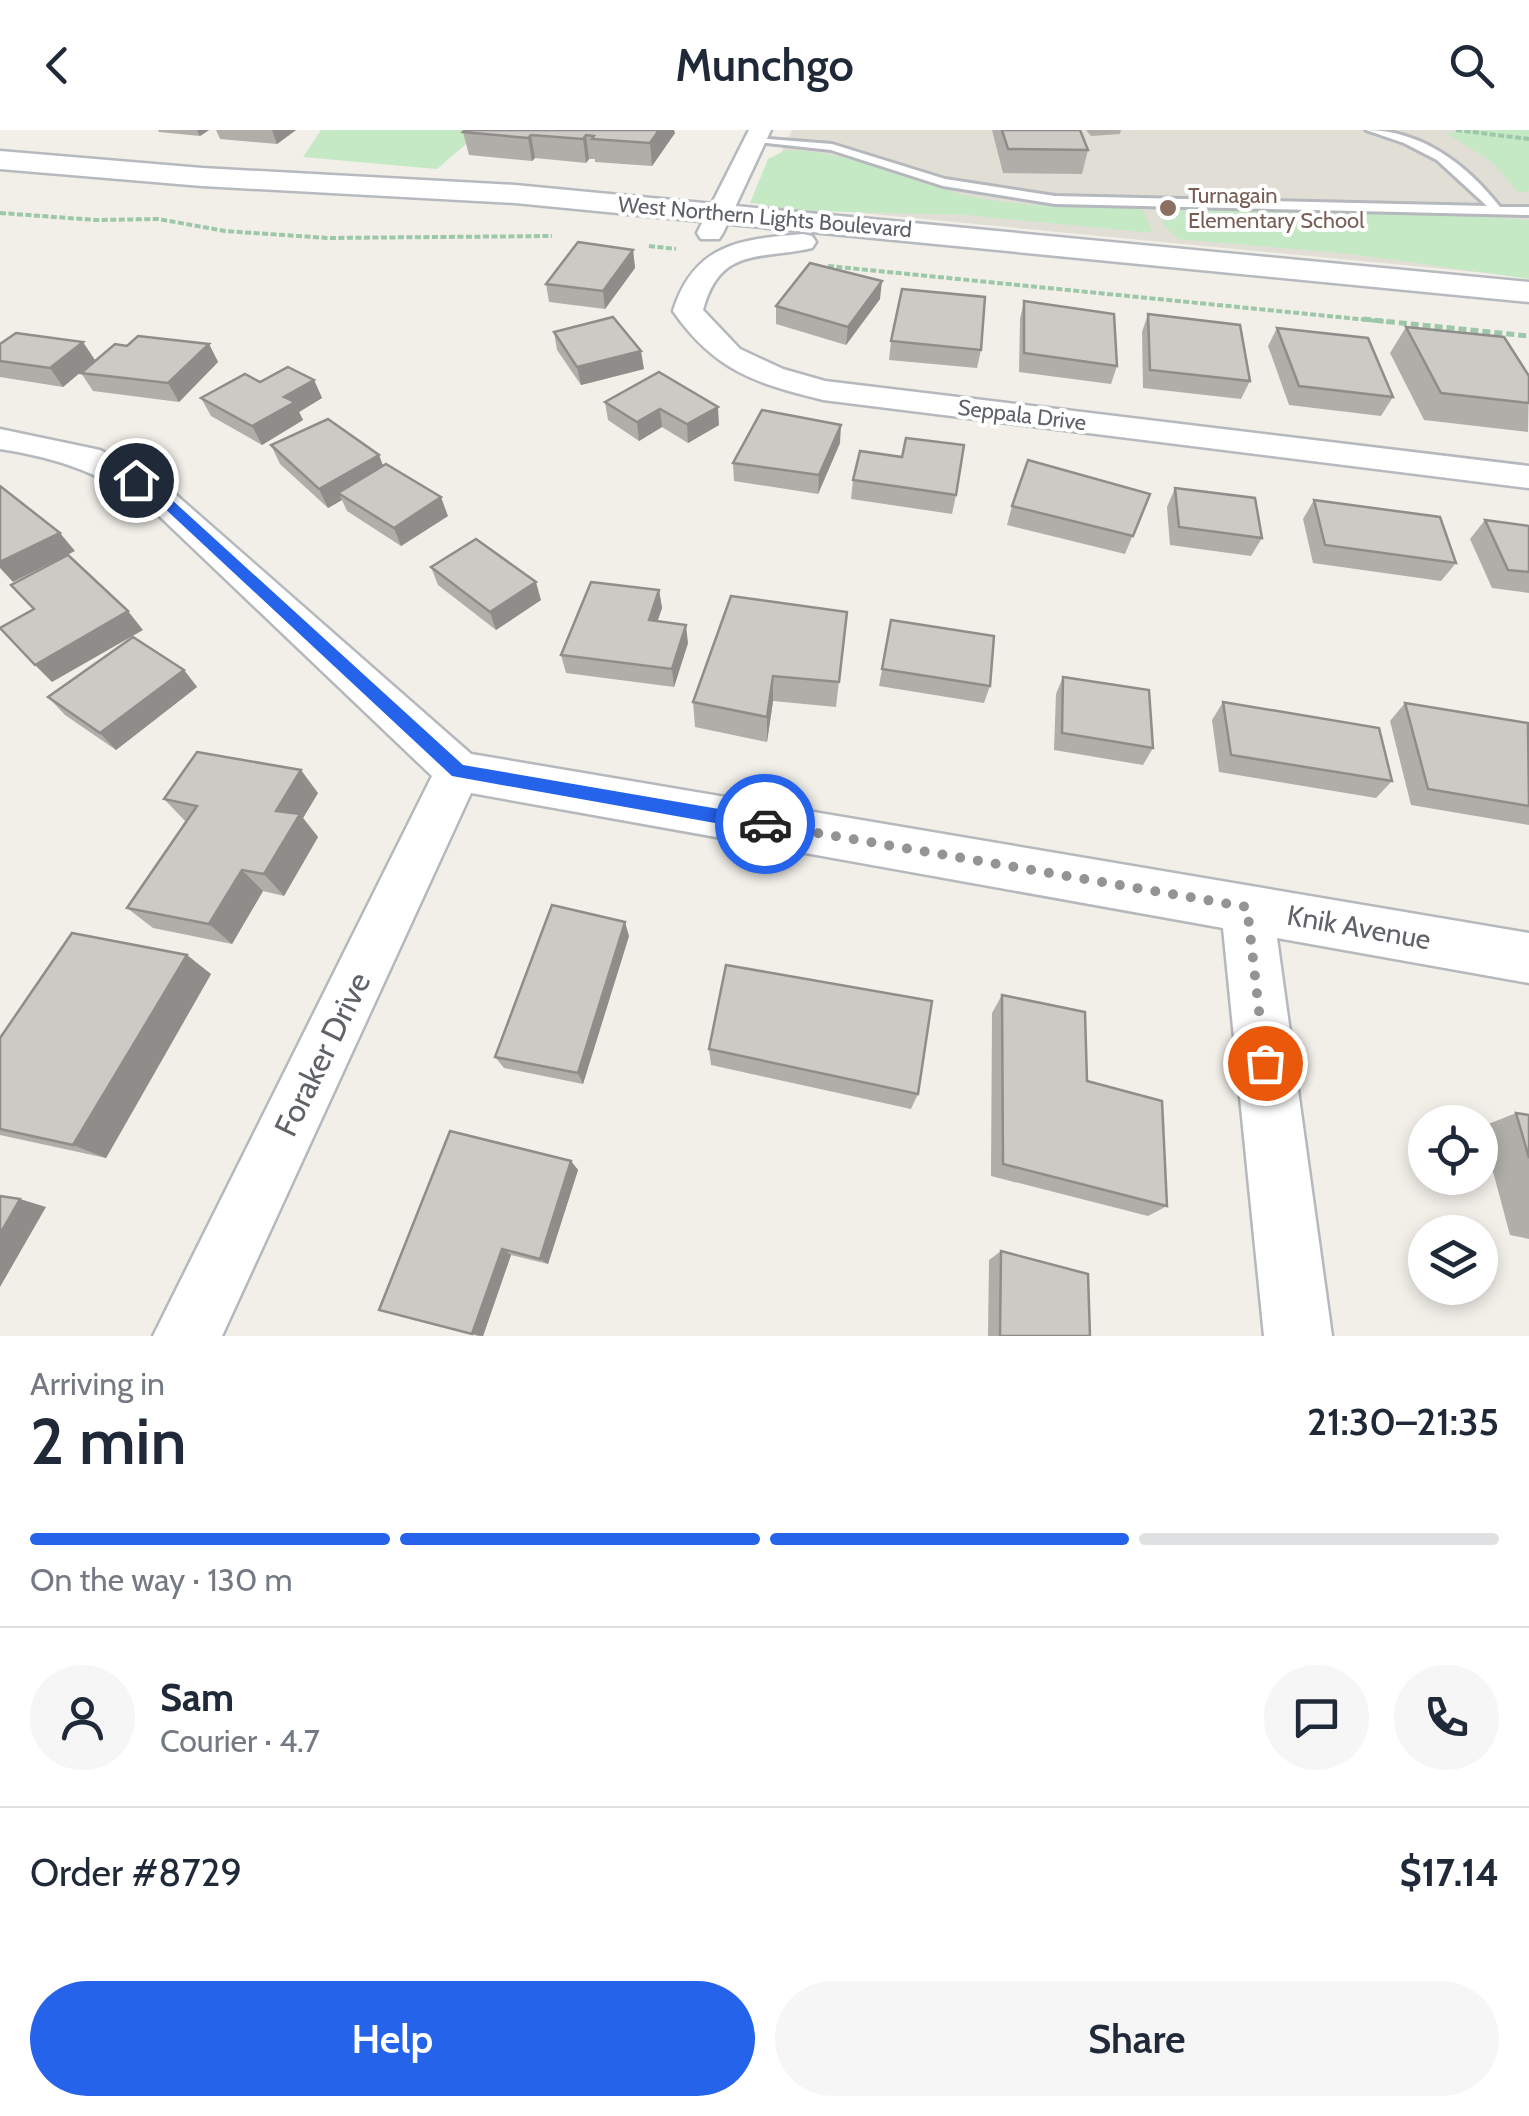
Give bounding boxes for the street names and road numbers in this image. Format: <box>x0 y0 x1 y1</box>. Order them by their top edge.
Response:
street label: West Northern Lights Boulevard <box>617 191 913 243</box>
street label: Seppala Drive <box>956 394 1088 436</box>
street label: Knik Avenue <box>1285 898 1433 956</box>
street label: Foraker Drive <box>266 966 378 1142</box>

